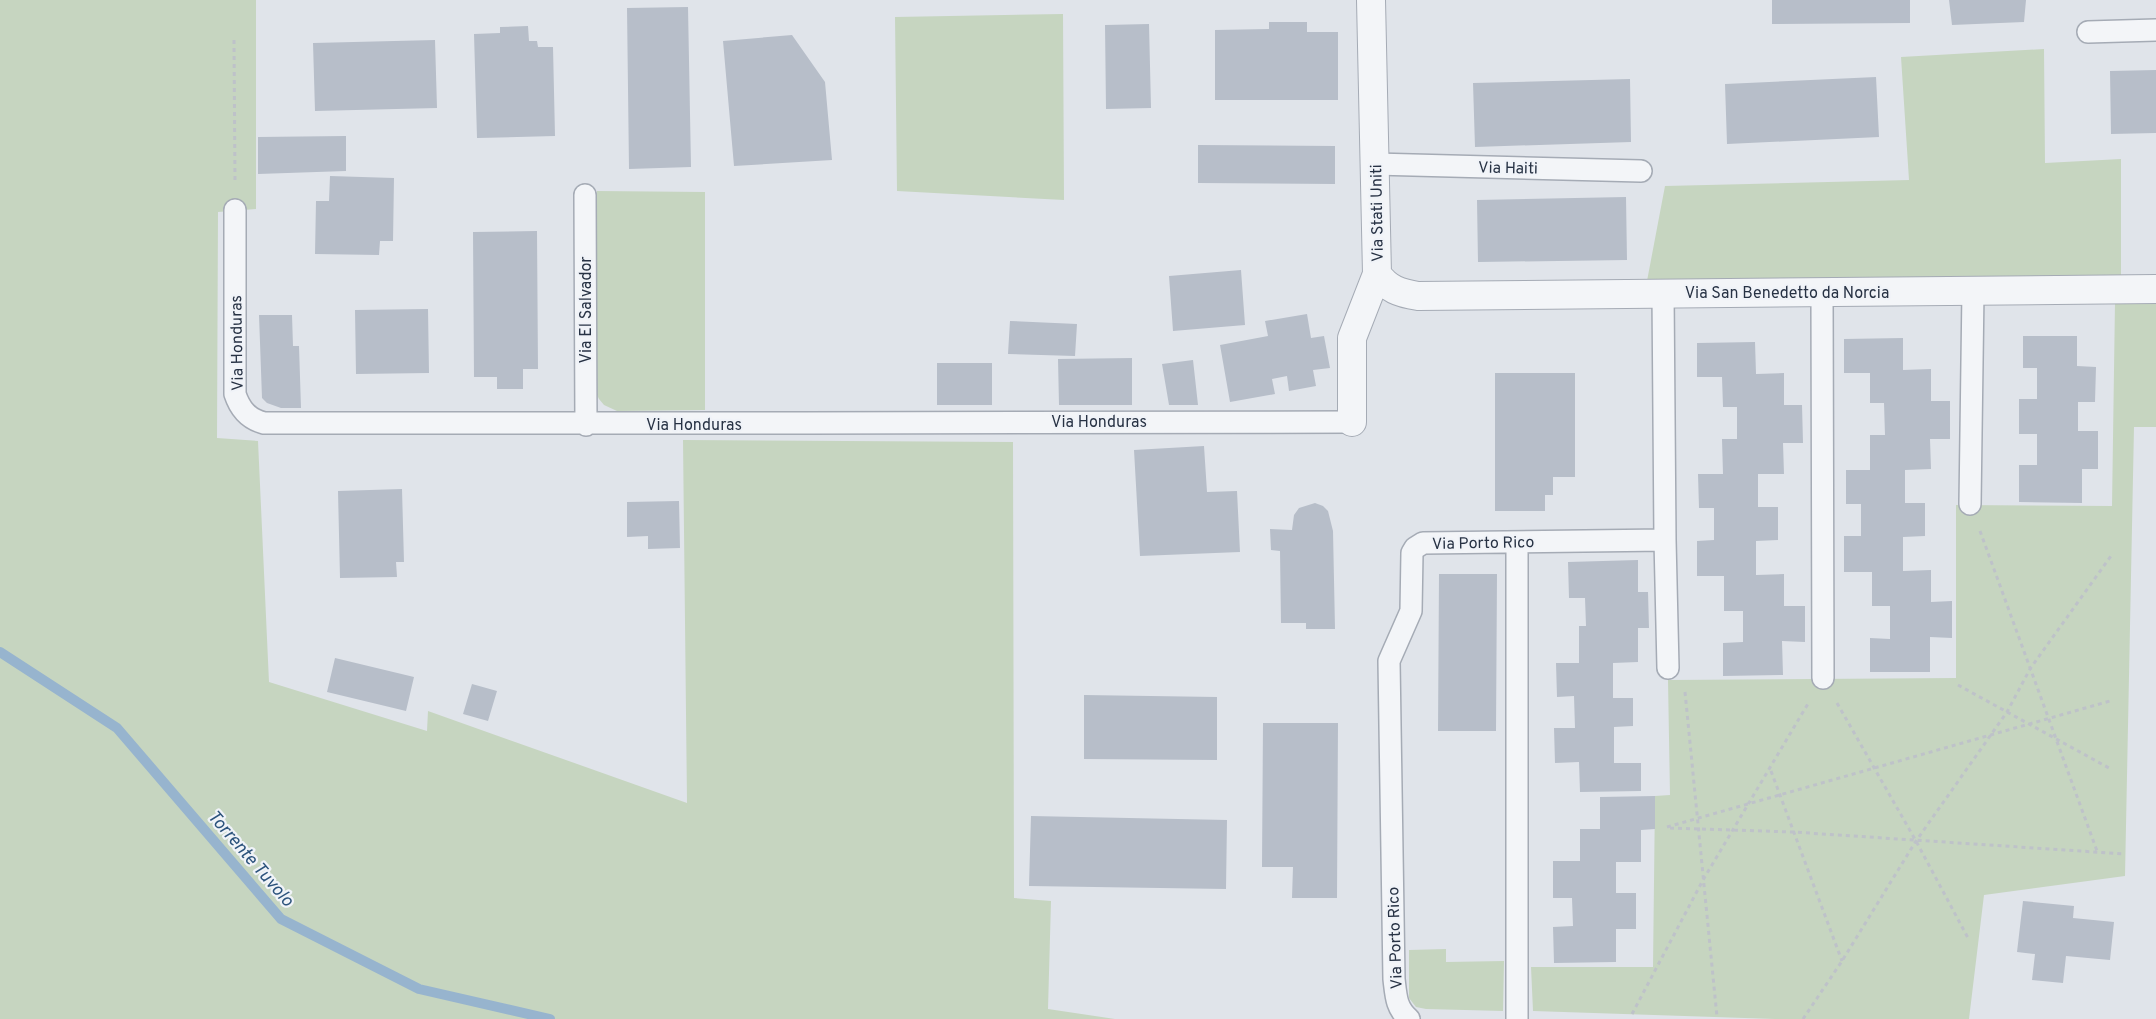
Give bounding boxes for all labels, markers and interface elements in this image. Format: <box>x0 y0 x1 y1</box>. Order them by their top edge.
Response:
street label: Via Haiti <box>1478 158 1538 180</box>
street label: Via Stati Uniti <box>1367 164 1389 262</box>
street label: Via El Salvador <box>577 257 597 364</box>
street label: Via San Benedetto da Norcia <box>1685 284 1889 304</box>
street label: Via Honduras <box>227 295 249 391</box>
street label: Via Honduras <box>1051 413 1147 433</box>
street label: Via Honduras <box>646 416 742 436</box>
street label: Via Porto Rico <box>1432 533 1534 555</box>
water label: Torrente Tuvolo <box>202 806 298 912</box>
street label: Via Porto Rico <box>1384 886 1408 989</box>

